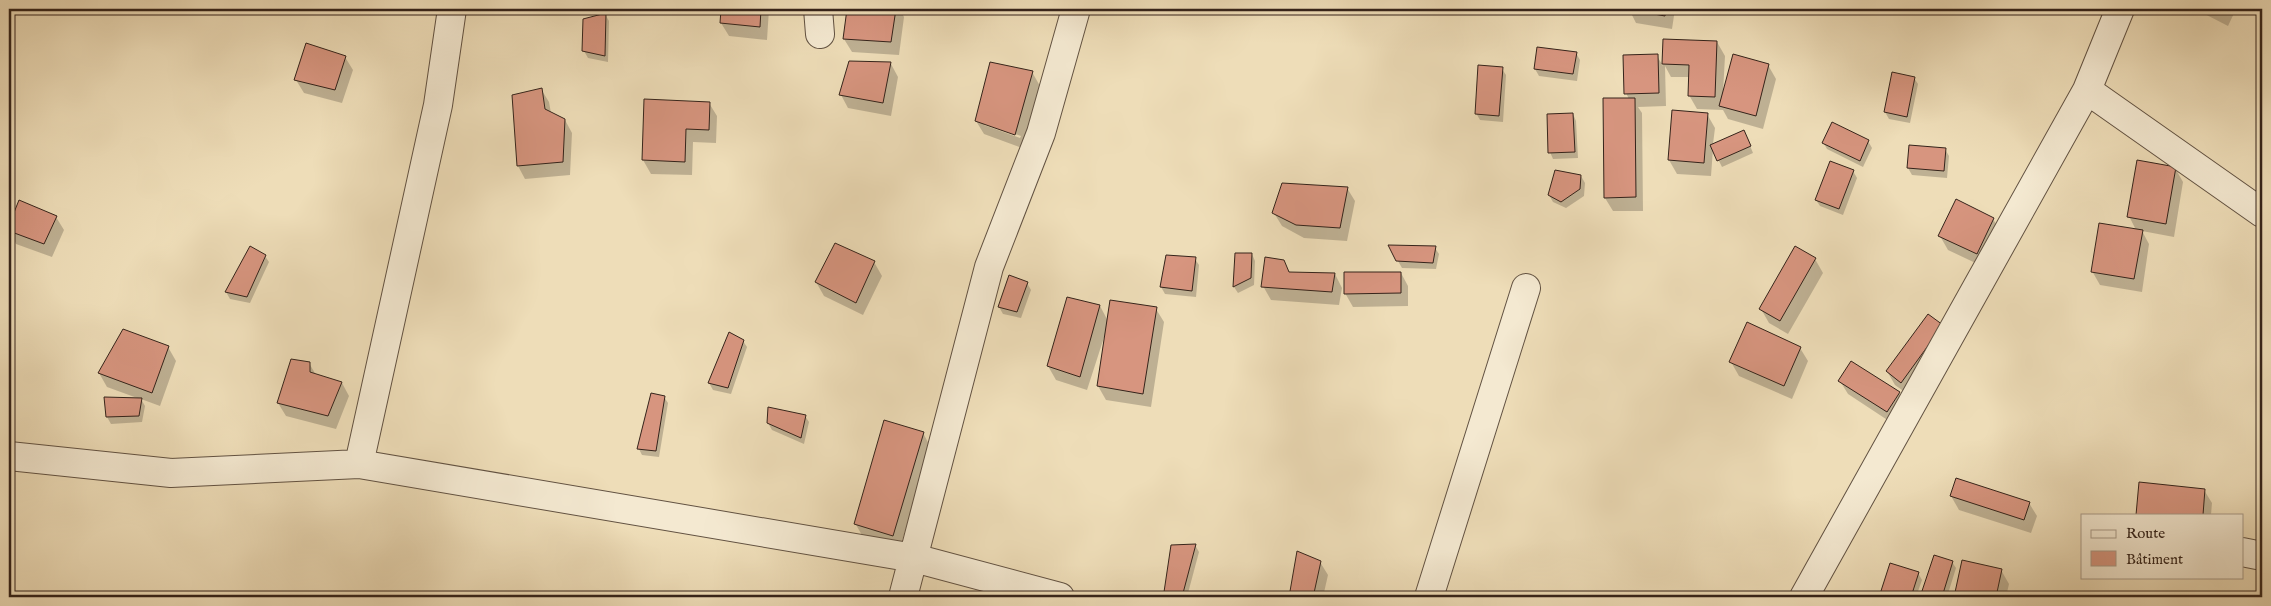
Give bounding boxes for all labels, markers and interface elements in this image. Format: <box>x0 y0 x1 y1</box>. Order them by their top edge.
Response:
legend <box>2081 514 2244 578</box>
text: Route <box>2126 524 2165 543</box>
text: Bâtiment <box>2126 550 2183 569</box>

